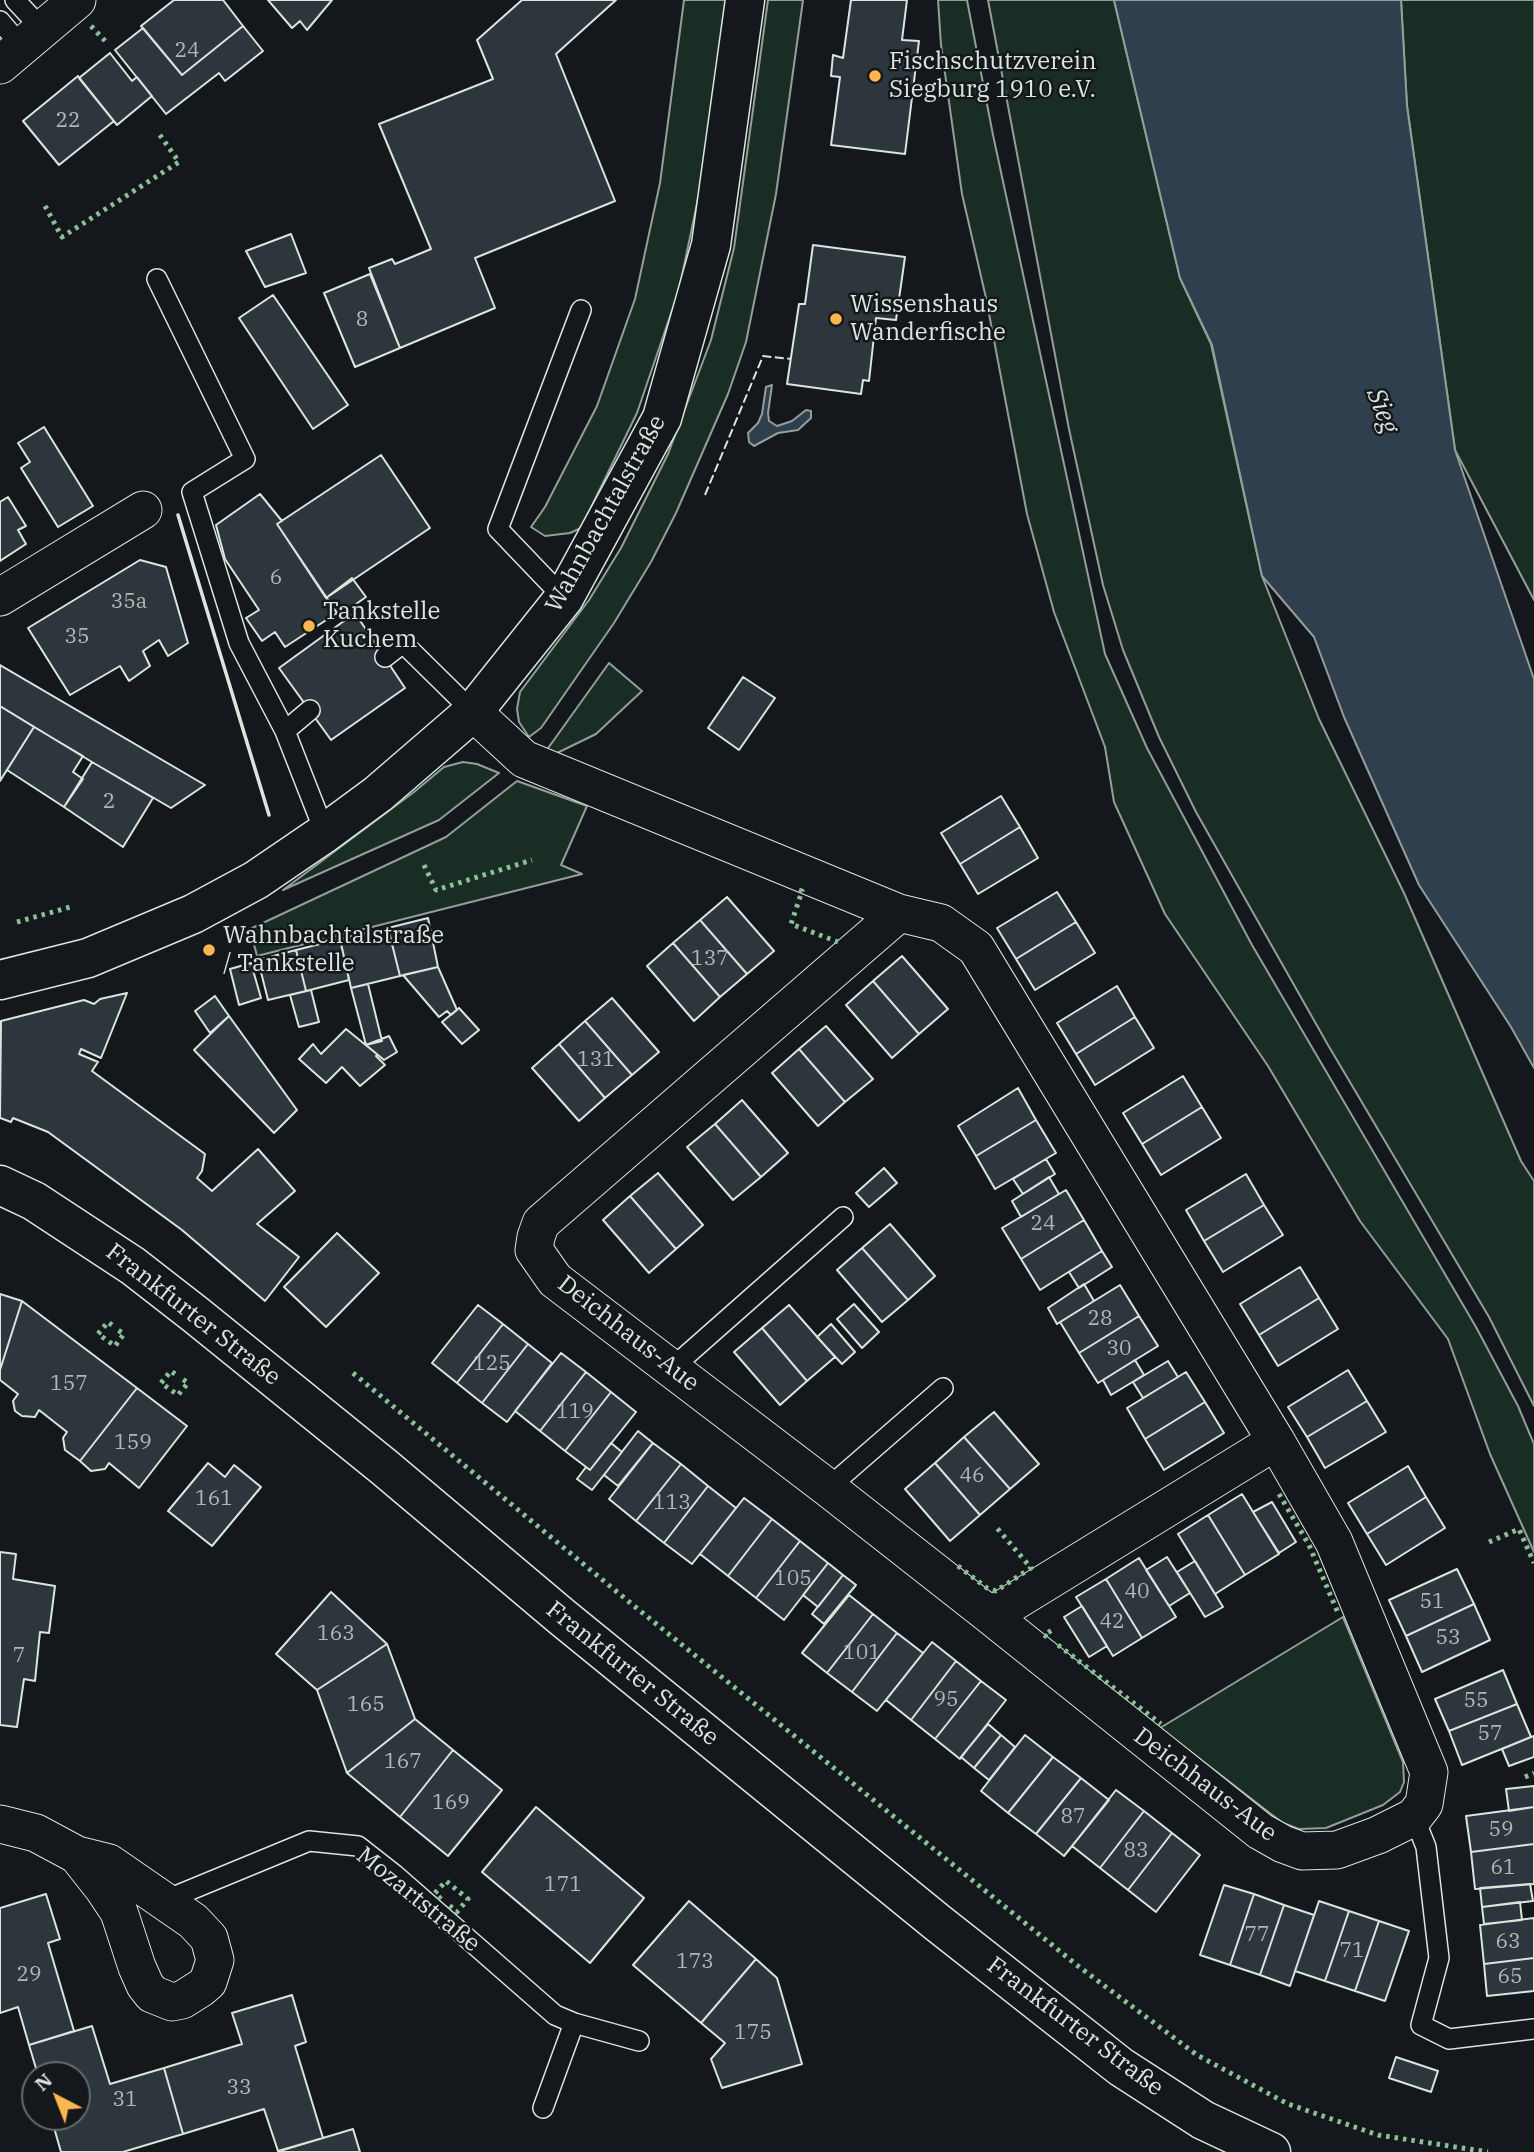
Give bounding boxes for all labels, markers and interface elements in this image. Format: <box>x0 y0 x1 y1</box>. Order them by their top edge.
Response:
house number: 24 <box>174 38 200 64</box>
place label: Fischschutzverein Siegburg 1910 e.V. <box>889 48 1096 104</box>
marker: Fischschutzverein Siegburg 1910 e.V. <box>867 68 883 84</box>
house number: 22 <box>55 108 81 134</box>
place label: Wissenshaus Wanderfische <box>850 291 1006 347</box>
house number: 8 <box>356 307 368 333</box>
marker: Wissenshaus Wanderfische <box>828 311 844 327</box>
water label: Sieg <box>1359 384 1405 438</box>
street label: Wahnbachtalstraße <box>540 410 672 618</box>
house number: 6 <box>270 565 282 591</box>
house number: 35a <box>111 589 147 615</box>
place label: Tankstelle Kuchem <box>323 598 440 654</box>
marker: Tankstelle Kuchem <box>301 618 317 634</box>
house number: 35 <box>64 624 90 650</box>
house number: 2 <box>103 789 115 815</box>
place label: Wahnbachtalstraße / Tankstelle <box>223 922 444 978</box>
marker: Wahnbachtalstraße / Tankstelle <box>201 942 217 958</box>
house number: 137 <box>691 946 729 972</box>
house number: 131 <box>577 1047 615 1073</box>
house number: 24 <box>1030 1211 1056 1237</box>
street label: Frankfurter Straße <box>100 1238 286 1392</box>
street label: Deichhaus-Aue <box>552 1270 704 1398</box>
house number: 28 <box>1087 1306 1113 1332</box>
house number: 30 <box>1106 1336 1132 1362</box>
house number: 125 <box>473 1351 511 1377</box>
house number: 157 <box>50 1371 88 1397</box>
house number: 119 <box>556 1399 594 1425</box>
house number: 159 <box>114 1430 152 1456</box>
house number: 46 <box>959 1463 985 1489</box>
house number: 161 <box>195 1486 233 1512</box>
house number: 113 <box>653 1490 691 1516</box>
house number: 105 <box>774 1566 812 1592</box>
house number: 40 <box>1124 1579 1150 1605</box>
house number: 51 <box>1419 1589 1445 1615</box>
street label: Frankfurter Straße <box>540 1596 724 1752</box>
house number: 42 <box>1099 1609 1125 1635</box>
house number: 163 <box>317 1621 355 1647</box>
house number: 53 <box>1435 1625 1461 1651</box>
house number: 101 <box>843 1640 881 1666</box>
house number: 7 <box>13 1643 25 1669</box>
house number: 95 <box>933 1687 959 1713</box>
house number: 55 <box>1463 1688 1489 1714</box>
house number: 165 <box>347 1692 385 1718</box>
house number: 57 <box>1477 1721 1503 1747</box>
street label: Deichhaus-Aue <box>1128 1722 1282 1848</box>
house number: 167 <box>384 1749 422 1775</box>
house number: 169 <box>432 1790 470 1816</box>
house number: 87 <box>1060 1804 1086 1830</box>
house number: 59 <box>1488 1817 1514 1843</box>
house number: 83 <box>1123 1838 1149 1864</box>
street label: Mozartstraße <box>350 1841 486 1959</box>
house number: 61 <box>1490 1855 1516 1881</box>
house number: 171 <box>544 1872 582 1898</box>
house number: 77 <box>1244 1922 1270 1948</box>
house number: 63 <box>1495 1929 1521 1955</box>
house number: 71 <box>1339 1938 1365 1964</box>
house number: 173 <box>676 1949 714 1975</box>
street label: Frankfurter Straße <box>981 1951 1169 2103</box>
house number: 29 <box>16 1962 42 1988</box>
house number: 65 <box>1497 1964 1523 1990</box>
house number: 175 <box>734 2020 772 2046</box>
north arrow <box>21 2061 91 2131</box>
text: N <box>30 2068 57 2096</box>
house number: 33 <box>226 2075 252 2101</box>
house number: 31 <box>112 2087 138 2113</box>

